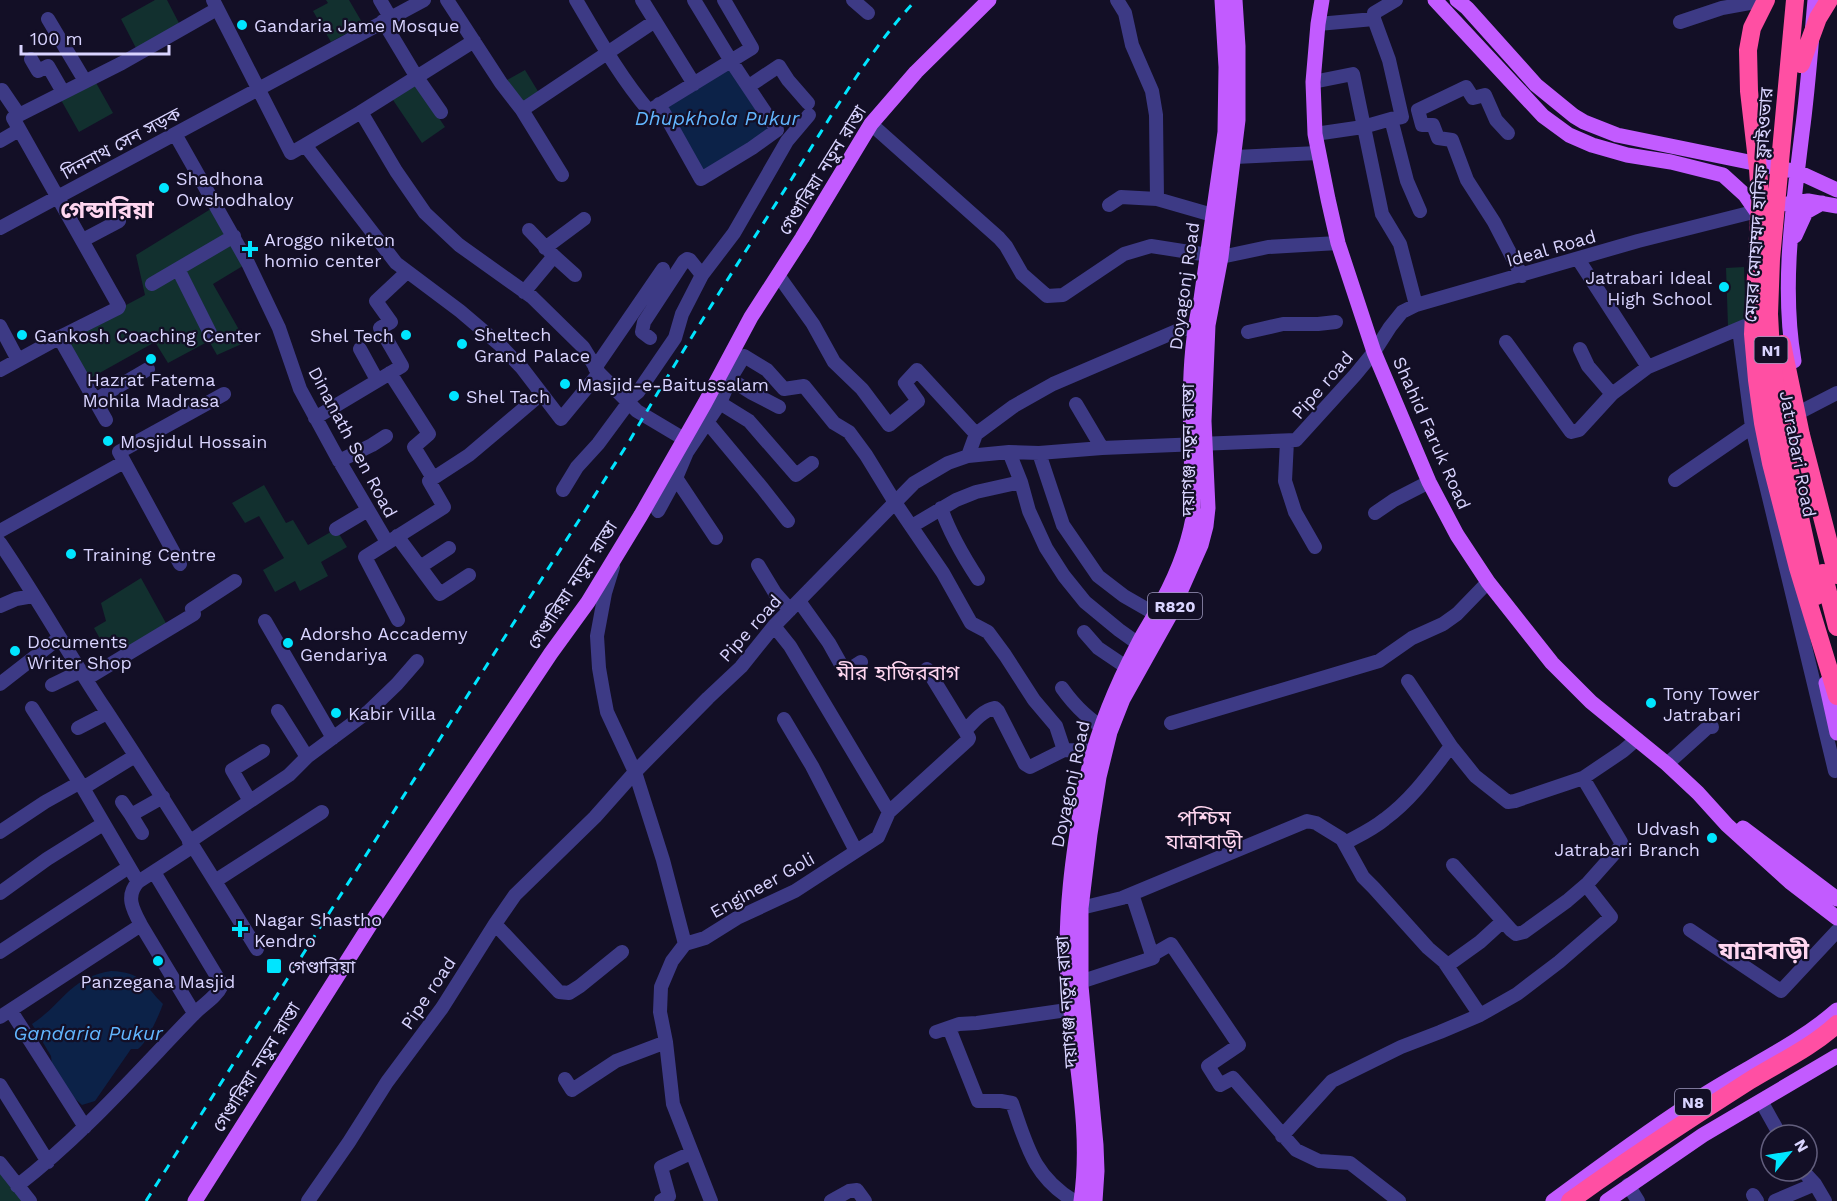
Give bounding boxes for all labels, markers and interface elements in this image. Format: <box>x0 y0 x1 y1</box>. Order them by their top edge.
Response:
place label: Gandaria Jame Mosque <box>254 15 459 36</box>
scale bar <box>21 18 170 56</box>
marker: Gandaria Jame Mosque <box>235 18 249 32</box>
text: 100 m <box>30 28 83 49</box>
street label: মেয়র মোহাম্মদ হানিফ ফ্লাইওভার <box>1739 87 1778 323</box>
street label: গেণ্ডারিয়া নতুন রাস্তা <box>774 101 871 239</box>
street label: দিননাথ সেন সড়ক <box>57 102 185 184</box>
water label: Dhupkhola Pukur <box>635 106 801 130</box>
place label: Shadhona Owshodhaloy <box>176 168 294 210</box>
marker: Shadhona Owshodhaloy <box>157 181 171 195</box>
district label: গেন্ডারিয়া <box>60 196 155 224</box>
street label: Doyagonj Road <box>1165 221 1203 351</box>
street label: Ideal Road <box>1504 225 1598 271</box>
place label: Aroggo niketon homio center <box>264 229 395 271</box>
marker: Aroggo niketon homio center <box>241 240 259 258</box>
place label: Jatrabari Ideal High School <box>1585 267 1712 309</box>
marker: Jatrabari Ideal High School <box>1717 280 1731 294</box>
place label: Sheltech Grand Palace <box>474 324 590 366</box>
place label: Gankosh Coaching Center <box>34 325 261 346</box>
place label: Shel Tech <box>310 325 394 346</box>
marker: Gankosh Coaching Center <box>15 328 29 342</box>
marker: Shel Tech <box>399 328 413 342</box>
marker: Sheltech Grand Palace <box>455 337 469 351</box>
road number: N1 <box>1754 337 1788 363</box>
street label: Pipe road <box>1287 347 1357 423</box>
marker: Hazrat Fatema Mohila Madrasa <box>144 352 158 366</box>
street label: Shahid Faruk Road <box>1389 353 1475 513</box>
street label: Dinanath Sen Road <box>304 363 402 521</box>
place label: Hazrat Fatema Mohila Madrasa <box>82 369 220 411</box>
place label: Masjid-e-Baitussalam <box>577 374 769 395</box>
marker: Masjid-e-Baitussalam <box>558 377 572 391</box>
street label: দয়াগঞ্জ নতুন রাস্তা <box>1177 384 1198 517</box>
place label: Shel Tach <box>466 386 550 407</box>
marker: Shel Tach <box>447 389 461 403</box>
street label: Jatrabari Road <box>1775 389 1821 519</box>
place label: Mosjidul Hossain <box>120 431 267 452</box>
marker: Mosjidul Hossain <box>101 434 115 448</box>
street label: গেণ্ডারিয়া নতুন রাস্তা <box>523 517 622 654</box>
place label: Training Centre <box>83 544 216 565</box>
marker: Training Centre <box>64 547 78 561</box>
street label: Pipe road <box>714 590 786 666</box>
road number: R820 <box>1148 593 1202 619</box>
place label: Adorsho Accademy Gendariya <box>300 623 468 665</box>
place label: Documents Writer Shop <box>27 631 132 673</box>
marker: Adorsho Accademy Gendariya <box>281 636 295 650</box>
marker: Documents Writer Shop <box>8 644 22 658</box>
district label: মীর হাজিরবাগ <box>836 660 960 685</box>
place label: Tony Tower Jatrabari <box>1663 683 1760 725</box>
marker: Tony Tower Jatrabari <box>1644 696 1658 710</box>
place label: Kabir Villa <box>348 703 436 724</box>
marker: Kabir Villa <box>329 706 343 720</box>
street label: Doyagonj Road <box>1046 719 1094 849</box>
district label: পশ্চিম যাত্রাবাড়ী <box>1165 805 1243 854</box>
place label: Udvash Jatrabari Branch <box>1554 818 1700 860</box>
marker: Udvash Jatrabari Branch <box>1705 831 1719 845</box>
street label: Engineer Goli <box>706 848 818 922</box>
place label: Nagar Shastho Kendro <box>254 909 382 951</box>
marker: Nagar Shastho Kendro <box>231 920 249 938</box>
street label: দয়াগঞ্জ নতুন রাস্তা <box>1051 935 1082 1070</box>
district label: যাত্রাবাড়ী <box>1718 937 1810 965</box>
street label: Pipe road <box>396 953 460 1033</box>
marker: Panzegana Masjid <box>151 954 165 968</box>
place label: গেণ্ডারিয়া <box>288 956 356 977</box>
marker: গেণ্ডারিয়া <box>265 957 283 975</box>
place label: Panzegana Masjid <box>81 971 235 992</box>
street label: গেণ্ডারিয়া নতুন রাস্তা <box>208 998 305 1136</box>
water label: Gandaria Pukur <box>13 1021 164 1045</box>
road number: N8 <box>1675 1089 1711 1115</box>
north arrow <box>1759 1123 1819 1183</box>
text: N <box>1790 1136 1813 1156</box>

